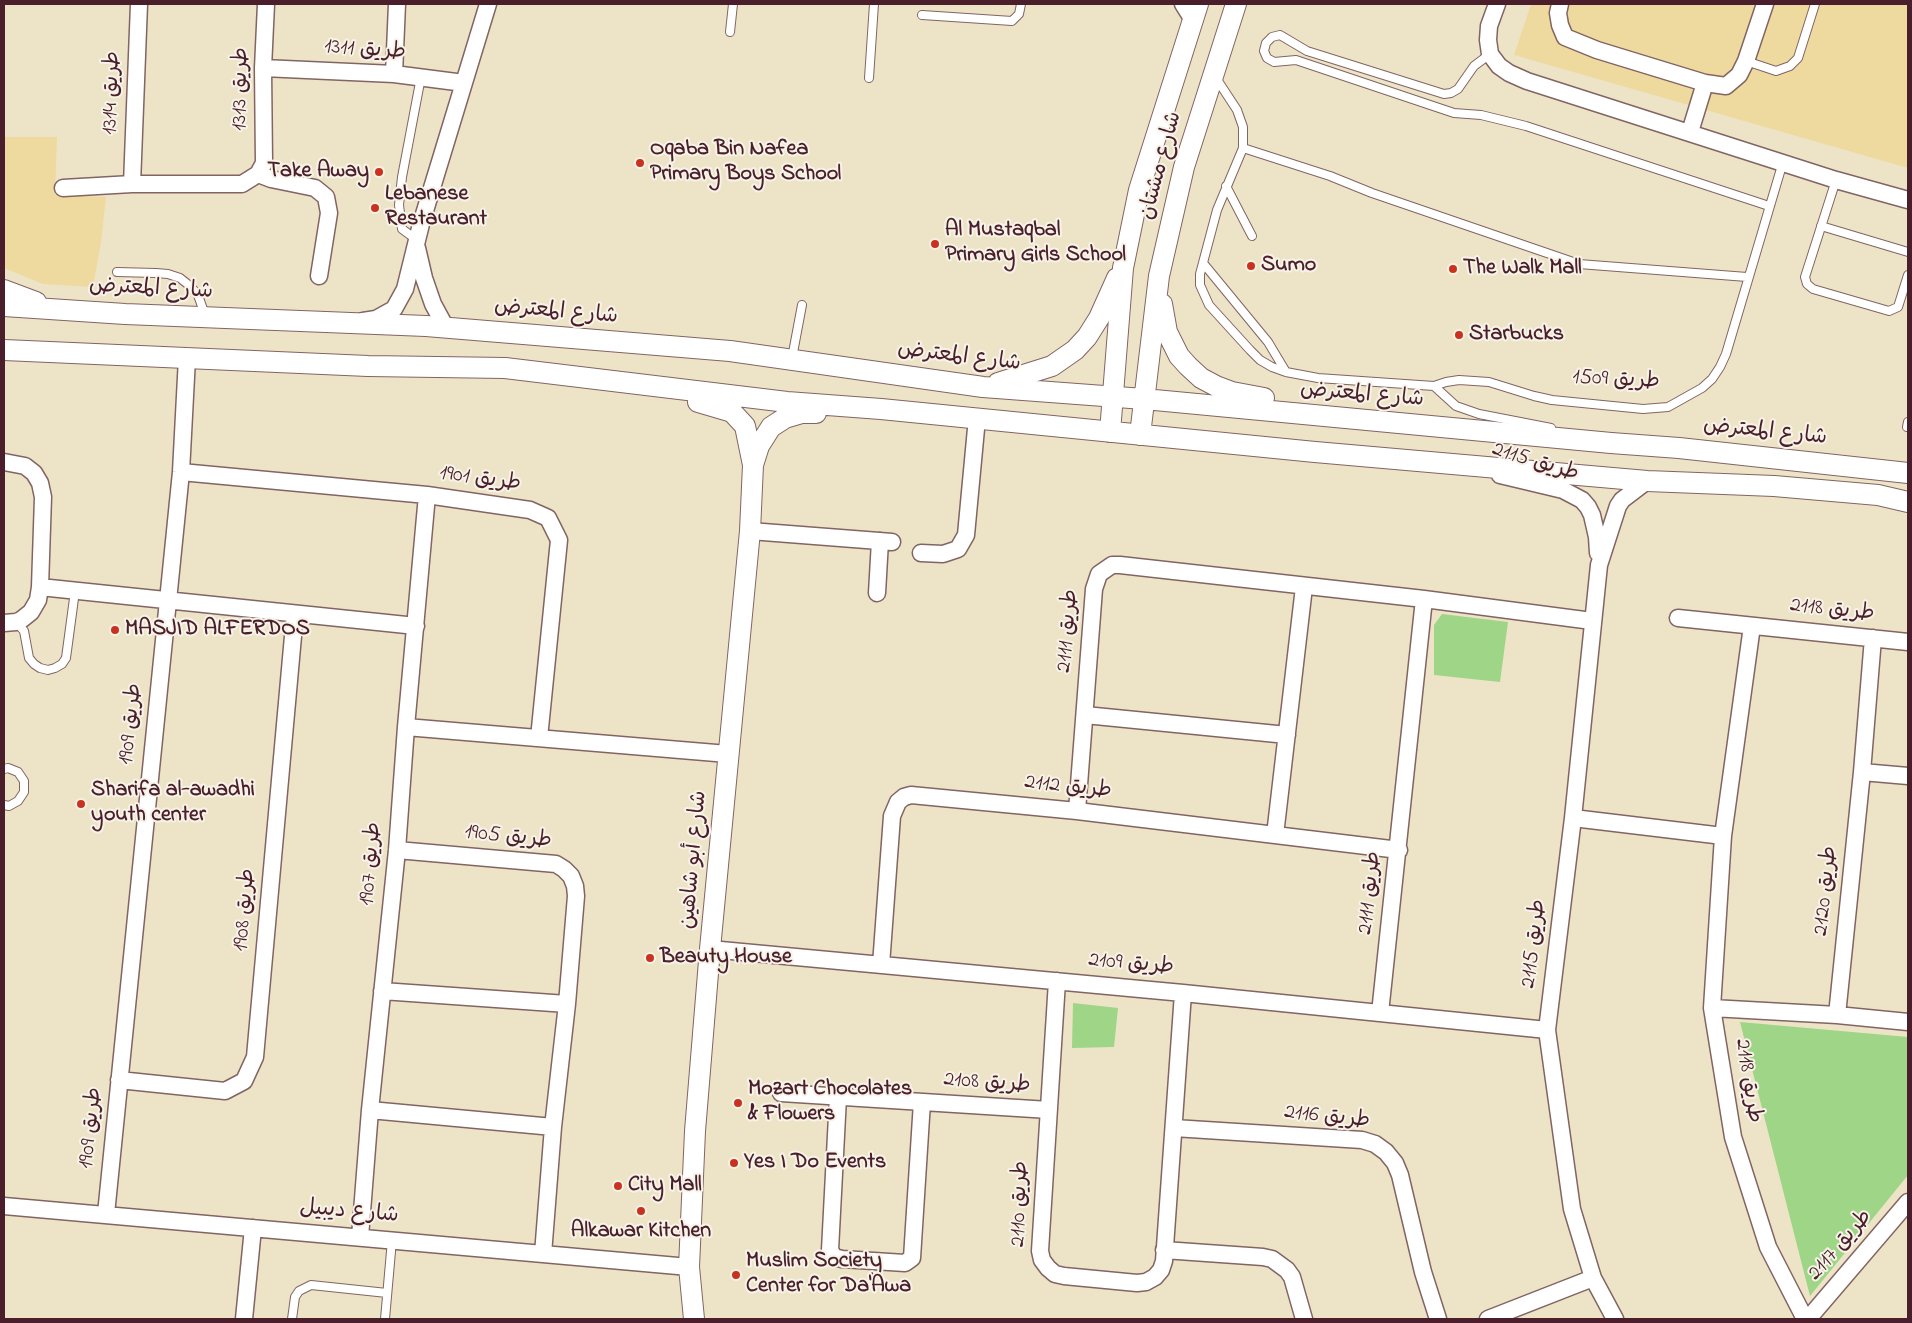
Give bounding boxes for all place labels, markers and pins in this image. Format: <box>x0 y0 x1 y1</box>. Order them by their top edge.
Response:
place label: Oqaba Bin Nafea Primary Boys School <box>650 137 841 188</box>
marker: Oqaba Bin Nafea Primary Boys School <box>634 157 646 169</box>
place label: Take Away <box>267 159 369 185</box>
marker: Take Away <box>373 166 385 178</box>
place label: Lebanese Restaurant <box>385 182 487 234</box>
marker: Lebanese Restaurant <box>369 202 381 214</box>
place label: Al Mustaqbal Primary Girls School <box>945 218 1126 270</box>
marker: Al Mustaqbal Primary Girls School <box>929 238 941 250</box>
place label: Sumo <box>1261 253 1316 279</box>
place label: The Walk Mall <box>1463 256 1582 282</box>
marker: Sumo <box>1245 260 1257 272</box>
marker: The Walk Mall <box>1447 263 1459 275</box>
place label: Starbucks <box>1469 322 1564 348</box>
marker: Starbucks <box>1453 329 1465 341</box>
place label: MASJID ALFERDOS <box>125 617 310 643</box>
marker: MASJID ALFERDOS <box>109 624 121 636</box>
place label: Sharifa al-awadhi youth center <box>91 778 255 829</box>
marker: Sharifa al-awadhi youth center <box>75 798 87 810</box>
place label: Beauty House <box>660 945 792 971</box>
marker: Beauty House <box>644 952 656 964</box>
place label: Mozart Chocolates & Flowers <box>748 1077 912 1128</box>
marker: Mozart Chocolates & Flowers <box>732 1097 744 1109</box>
place label: Yes I Do Events <box>744 1150 886 1176</box>
marker: Yes I Do Events <box>728 1157 740 1169</box>
place label: City Mall <box>628 1173 702 1199</box>
marker: City Mall <box>612 1180 624 1192</box>
marker: Alkawar Kitchen <box>635 1205 647 1217</box>
place label: Alkawar Kitchen <box>571 1219 711 1245</box>
place label: Muslim Society Center for Da'Awa <box>746 1249 911 1300</box>
marker: Muslim Society Center for Da'Awa <box>730 1269 742 1281</box>

